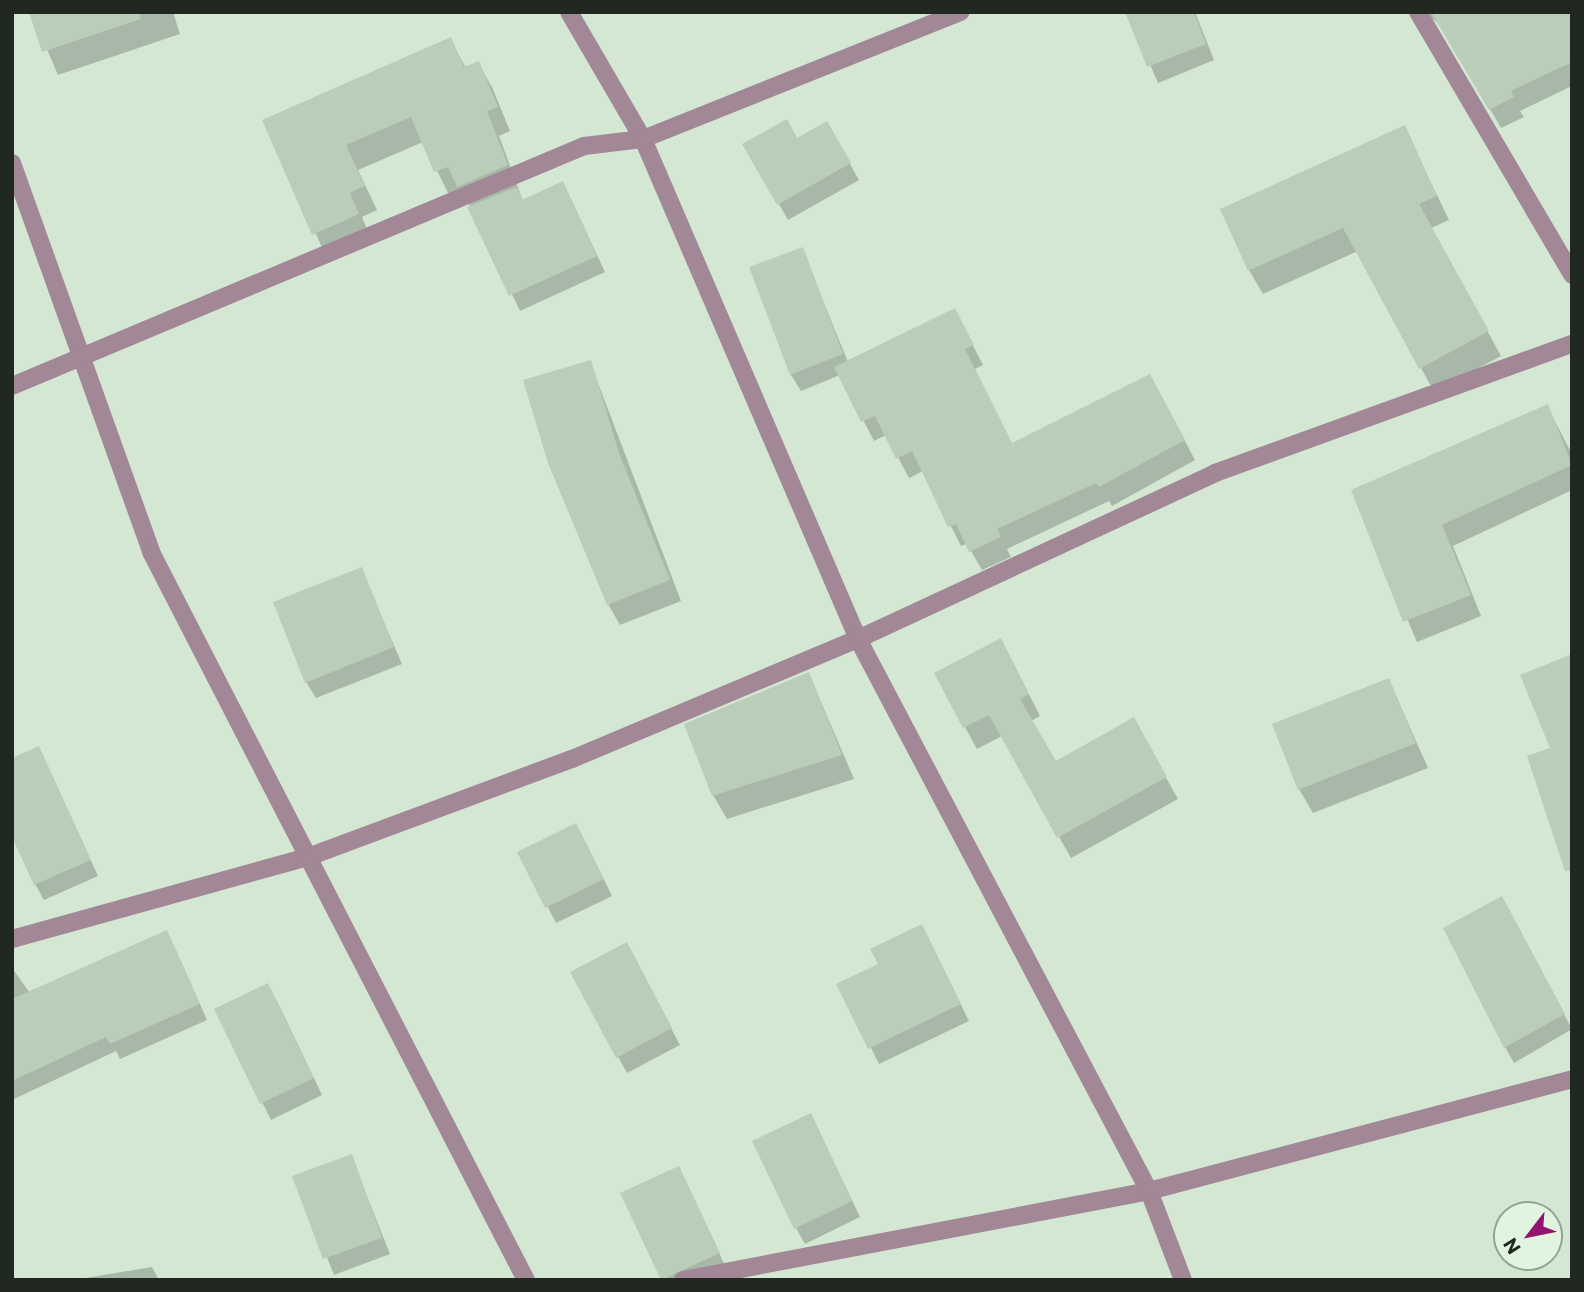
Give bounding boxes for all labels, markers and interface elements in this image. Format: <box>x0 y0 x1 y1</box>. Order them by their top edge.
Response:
north arrow <box>1493 1201 1563 1271</box>
text: N <box>1498 1234 1525 1258</box>

